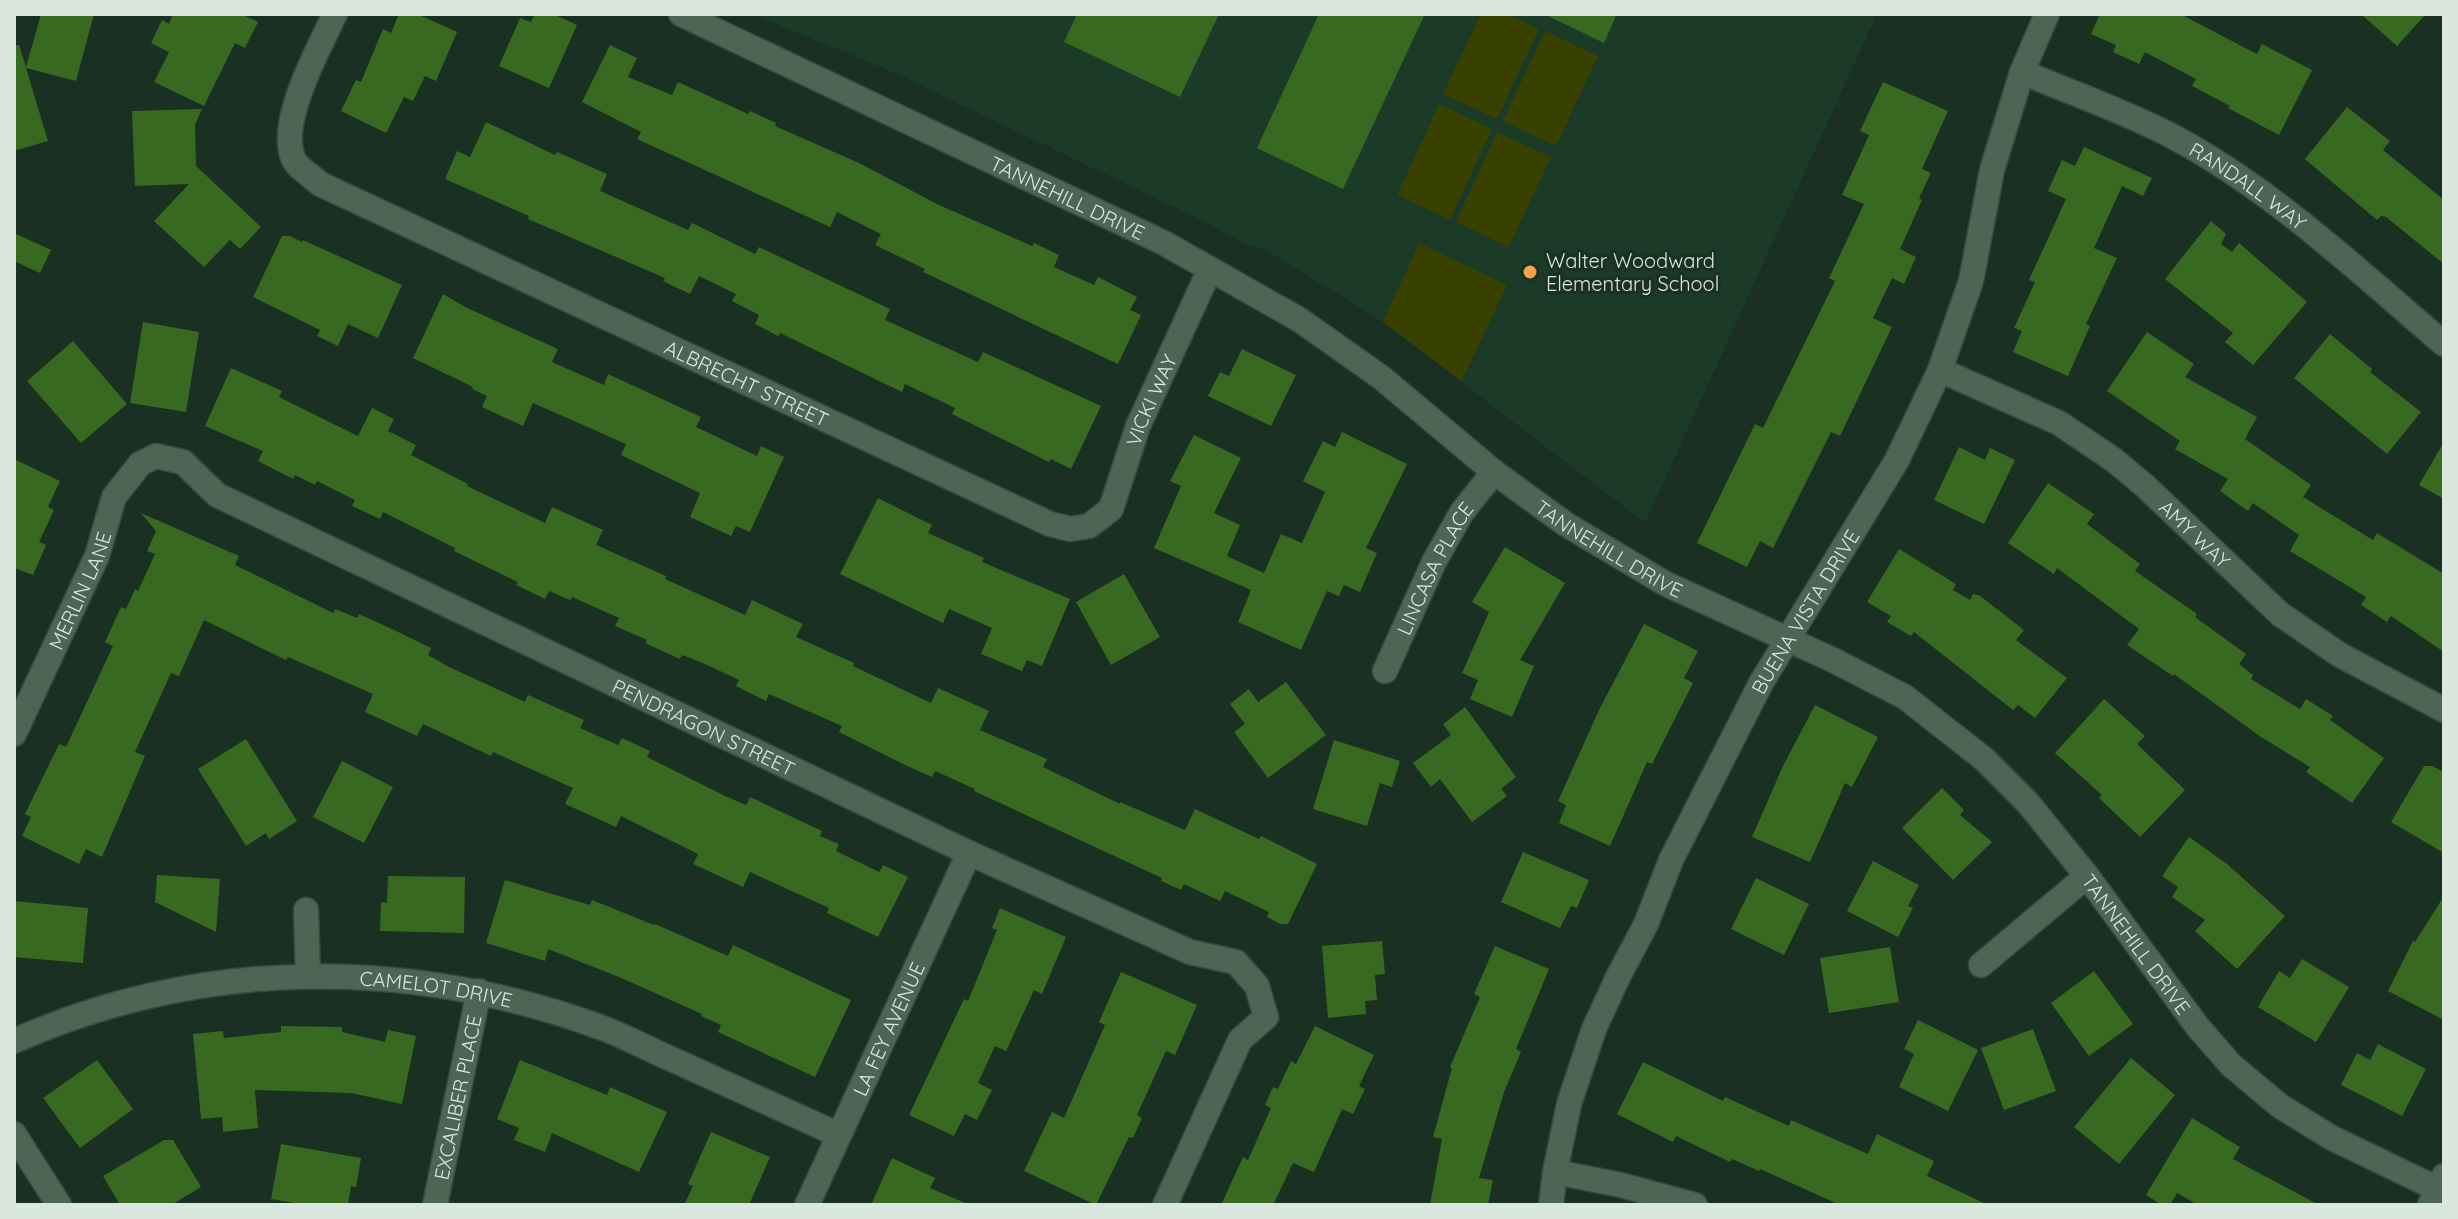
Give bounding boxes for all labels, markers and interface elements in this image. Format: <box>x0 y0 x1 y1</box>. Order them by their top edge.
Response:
street label: RANDALL WAY <box>2185 136 2312 235</box>
street label: TANNEHILL DRIVE <box>986 150 1149 245</box>
place label: Walter Woodward Elementary School <box>1546 248 1719 296</box>
marker: Walter Woodward Elementary School <box>1521 263 1539 281</box>
street label: ALBRECHT STREET <box>661 334 833 432</box>
street label: VICKI WAY <box>1120 350 1182 449</box>
street label: TANNEHILL DRIVE <box>1531 494 1687 602</box>
street label: AMY WAY <box>2154 494 2236 573</box>
street label: LINCASA PLACE <box>1390 496 1478 639</box>
street label: BUENA VISTA DRIVE <box>1745 525 1864 698</box>
street label: MERLIN LANE <box>43 529 116 653</box>
street label: PENDRAGON STREET <box>609 673 799 781</box>
street label: TANNEHILL DRIVE <box>2077 869 2197 1019</box>
street label: LA FEY AVENUE <box>847 958 930 1100</box>
street label: CAMELOT DRIVE <box>359 965 515 1012</box>
street label: EXCALIBER PLACE <box>428 1013 486 1182</box>

